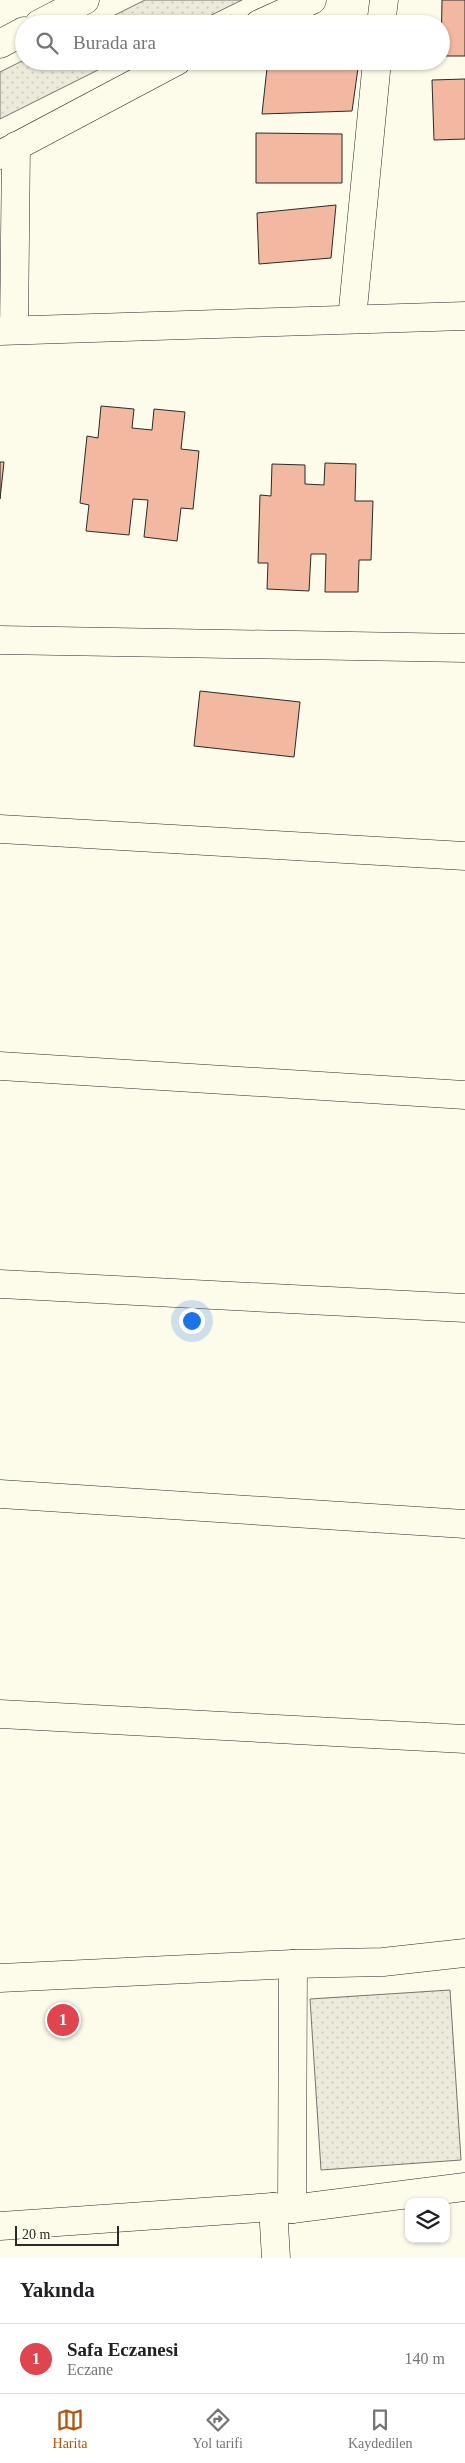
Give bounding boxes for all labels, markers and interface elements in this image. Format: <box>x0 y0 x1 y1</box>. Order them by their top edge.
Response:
search box <box>15 15 450 70</box>
icon: search <box>33 29 61 57</box>
text: Burada ara <box>73 32 156 53</box>
your location <box>179 1308 205 1334</box>
pin: 1 <box>47 2001 79 2039</box>
map controls <box>405 2198 450 2243</box>
button: layers <box>405 2198 450 2243</box>
scale bar <box>15 2223 119 2246</box>
text: 20 m <box>22 2227 50 2242</box>
text: Yakında <box>20 2278 95 2302</box>
text: Safa Eczanesi <box>67 2339 178 2360</box>
text: 1 <box>32 2350 40 2367</box>
text: 140 m <box>405 2350 445 2367</box>
text: Eczane <box>67 2361 113 2378</box>
tab: Harita <box>53 2406 88 2452</box>
tab: Yol tarifi <box>193 2406 243 2452</box>
tab: Kaydedilen <box>348 2406 412 2452</box>

